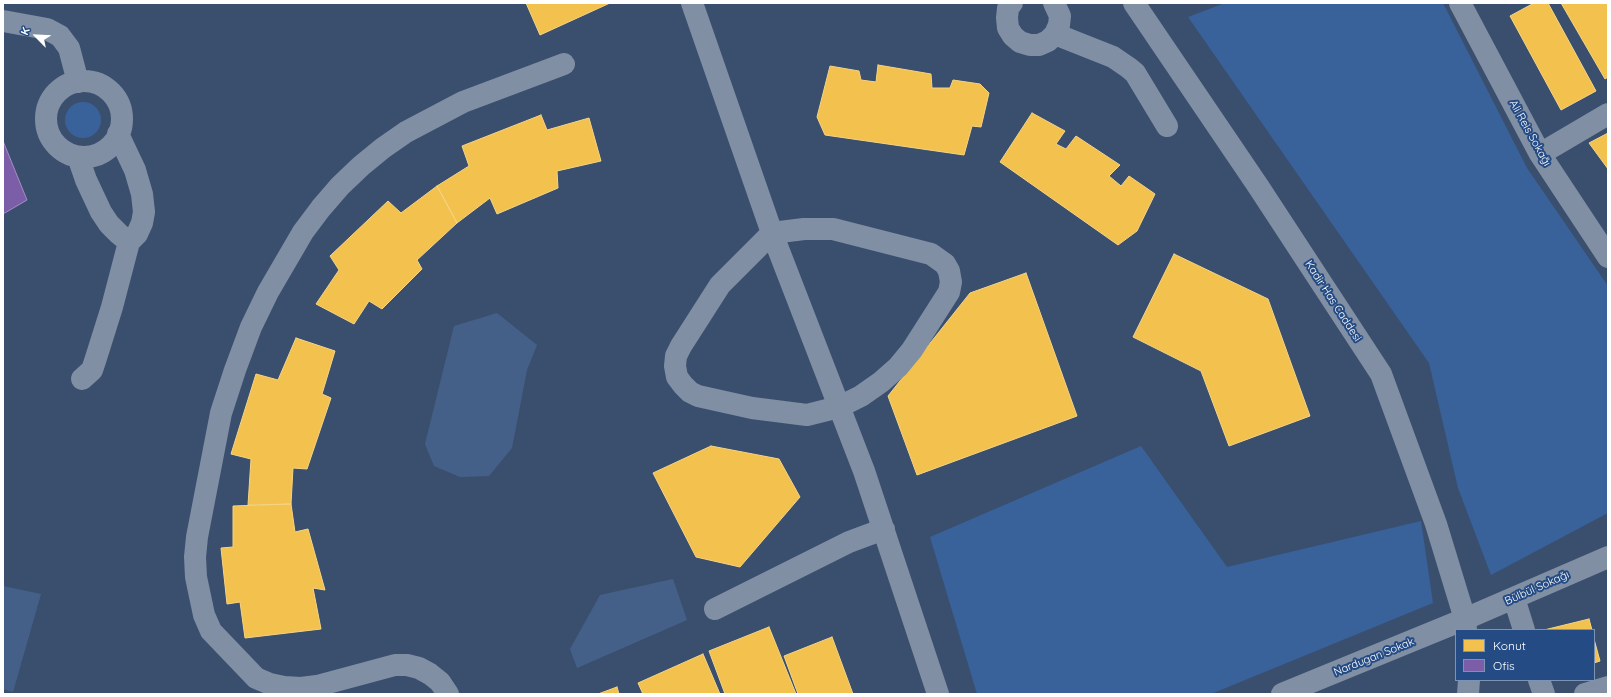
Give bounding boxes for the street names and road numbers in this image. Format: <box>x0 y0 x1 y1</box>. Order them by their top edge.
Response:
street label: Ali Reis Sokağı <box>1506 98 1554 168</box>
street label: Kadir Has Caddesi <box>1302 258 1364 344</box>
street label: Bülbül Sokağı <box>1503 568 1571 608</box>
street label: Nardugan Sokak <box>1332 635 1416 679</box>

